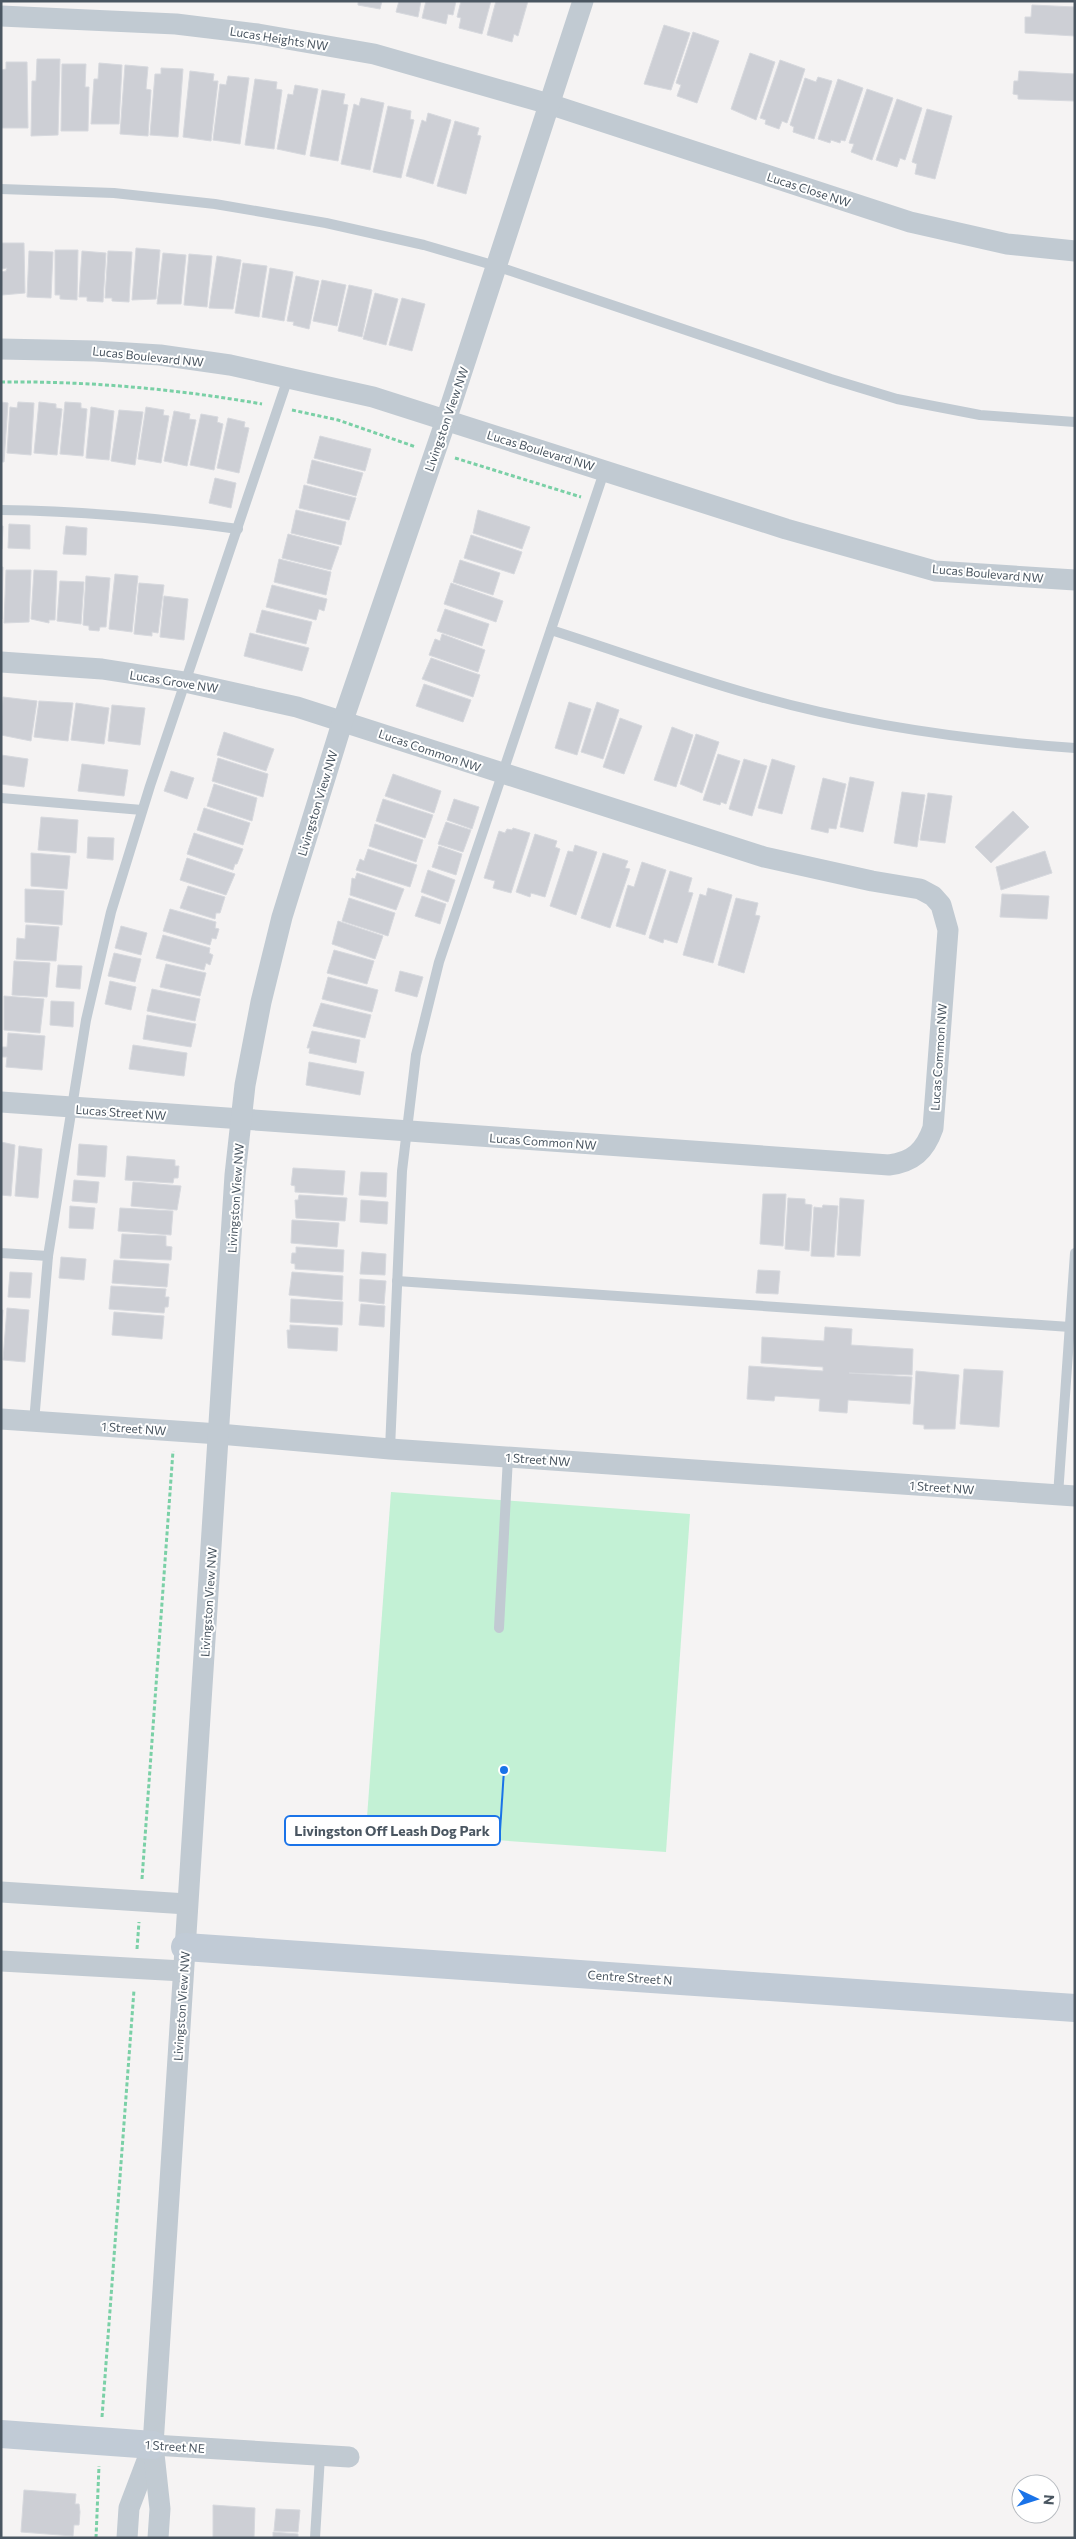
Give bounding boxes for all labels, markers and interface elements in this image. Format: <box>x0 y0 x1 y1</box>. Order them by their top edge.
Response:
street label: Lucas Heights NW <box>229 23 329 53</box>
street label: Lucas Close NW <box>765 169 853 209</box>
street label: Lucas Boulevard NW <box>92 343 204 369</box>
street label: Livingston View NW <box>421 365 471 473</box>
street label: Lucas Boulevard NW <box>485 427 597 473</box>
street label: Lucas Boulevard NW <box>932 561 1044 585</box>
street label: Lucas Grove NW <box>129 667 219 695</box>
street label: Lucas Common NW <box>377 726 483 774</box>
street label: Livingston View NW <box>294 748 340 858</box>
street label: Lucas Common NW <box>927 1003 949 1111</box>
street label: Lucas Street NW <box>75 1102 167 1122</box>
street label: Lucas Common NW <box>489 1130 597 1152</box>
street label: Livingston View NW <box>224 1143 246 1253</box>
street label: 1 Street NW <box>101 1419 167 1437</box>
street label: 1 Street NW <box>505 1450 571 1468</box>
street label: 1 Street NW <box>909 1478 975 1496</box>
street label: Livingston View NW <box>197 1547 219 1657</box>
callout: Livingston Off Leash Dog Park <box>285 1816 500 1845</box>
text: Livingston Off Leash Dog Park <box>294 1822 490 1839</box>
street label: Livingston View NW <box>170 1951 192 2061</box>
street label: Centre Street N <box>587 1967 673 1987</box>
street label: 1 Street NE <box>145 2437 205 2455</box>
north arrow <box>1011 2474 1061 2524</box>
text: N <box>1041 2494 1058 2506</box>

